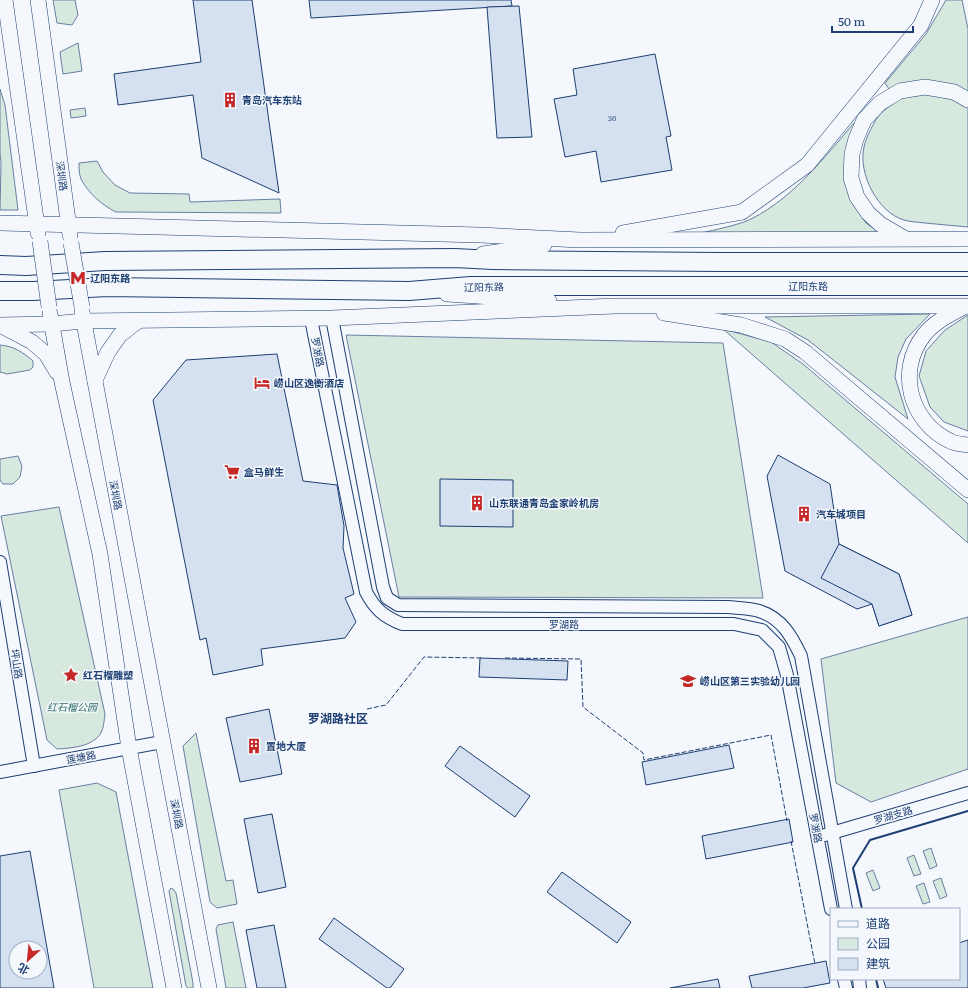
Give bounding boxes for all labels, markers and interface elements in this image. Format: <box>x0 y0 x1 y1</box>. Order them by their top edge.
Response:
scale bar <box>832 8 913 34</box>
text: 50 m <box>838 12 865 30</box>
building icon: 青岛汽车东站 <box>221 91 239 109</box>
place label: 青岛汽车东站 <box>242 92 302 107</box>
house number: 36 <box>608 112 617 123</box>
street label: 深圳路 <box>53 160 72 192</box>
metro station icon: 辽阳东路 <box>69 269 87 287</box>
place label: 辽阳东路 <box>90 270 131 285</box>
street label: 辽阳东路 <box>788 278 828 293</box>
street label: 辽阳东路 <box>464 279 504 294</box>
street label: 罗湖路 <box>308 336 329 368</box>
hotel icon: 崂山区逸衡酒店 <box>253 374 271 392</box>
place label: 崂山区逸衡酒店 <box>274 375 344 390</box>
supermarket icon: 盒马鲜生 <box>223 463 241 481</box>
place label: 盒马鲜生 <box>244 464 284 479</box>
street label: 深圳路 <box>106 479 127 511</box>
building icon: 山东联通青岛金家岭机房 <box>468 494 486 512</box>
place label: 山东联通青岛金家岭机房 <box>489 495 599 510</box>
building icon: 汽车城项目 <box>795 505 813 523</box>
place label: 汽车城项目 <box>816 506 866 521</box>
street label: 罗湖路 <box>549 616 579 631</box>
street label: 坪山路 <box>8 648 27 680</box>
place icon: 红石榴雕塑 <box>62 666 80 684</box>
place label: 红石榴雕塑 <box>83 667 133 682</box>
school or university icon: 崂山区第三实验幼儿园 <box>679 672 697 690</box>
place label: 崂山区第三实验幼儿园 <box>700 673 800 688</box>
park label: 红石榴公园 <box>47 699 99 714</box>
district label: 罗湖路社区 <box>308 709 368 727</box>
building icon: 置地大厦 <box>245 737 263 755</box>
place label: 置地大厦 <box>266 738 306 753</box>
street label: 莲塘路 <box>65 746 97 767</box>
street label: 深圳路 <box>167 798 188 830</box>
street label: 罗湖支路 <box>872 802 914 827</box>
street label: 罗湖路 <box>806 812 827 844</box>
legend <box>830 908 960 980</box>
text: 道路 <box>866 914 890 932</box>
text: 公园 <box>866 934 890 952</box>
north arrow <box>8 940 48 980</box>
text: 建筑 <box>866 954 890 972</box>
text: 北 <box>14 960 32 979</box>

